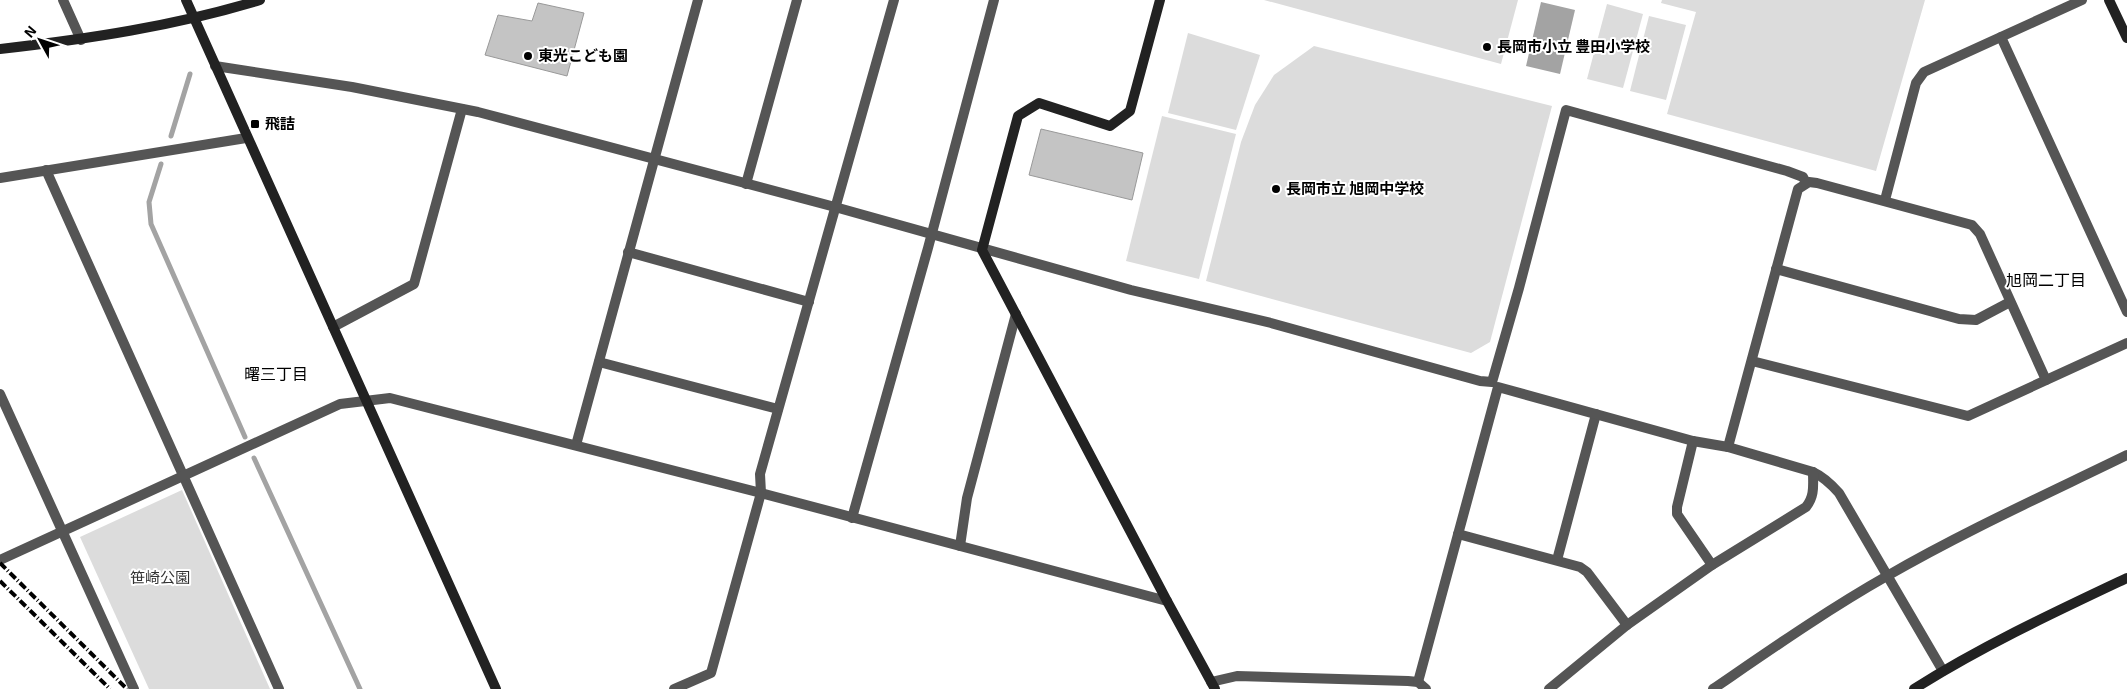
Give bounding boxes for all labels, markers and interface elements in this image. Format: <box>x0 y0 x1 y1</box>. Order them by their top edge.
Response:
north arrow <box>15 15 65 65</box>
text: N <box>20 22 39 41</box>
place label: 長岡市小立 豊田小学校 <box>1497 37 1650 55</box>
marker: 長岡市小立 豊田小学校 <box>1481 41 1493 53</box>
place label: 東光こども園 <box>538 46 628 64</box>
marker: 東光こども園 <box>522 50 534 62</box>
place label: 飛詰 <box>265 114 295 132</box>
marker: 飛詰 <box>249 118 261 130</box>
place label: 長岡市立 旭岡中学校 <box>1286 179 1424 197</box>
marker: 長岡市立 旭岡中学校 <box>1270 183 1282 195</box>
district label: 旭岡二丁目 <box>2006 270 2086 289</box>
district label: 曙三丁目 <box>244 364 308 383</box>
park label: 笹崎公園 <box>130 568 190 586</box>

